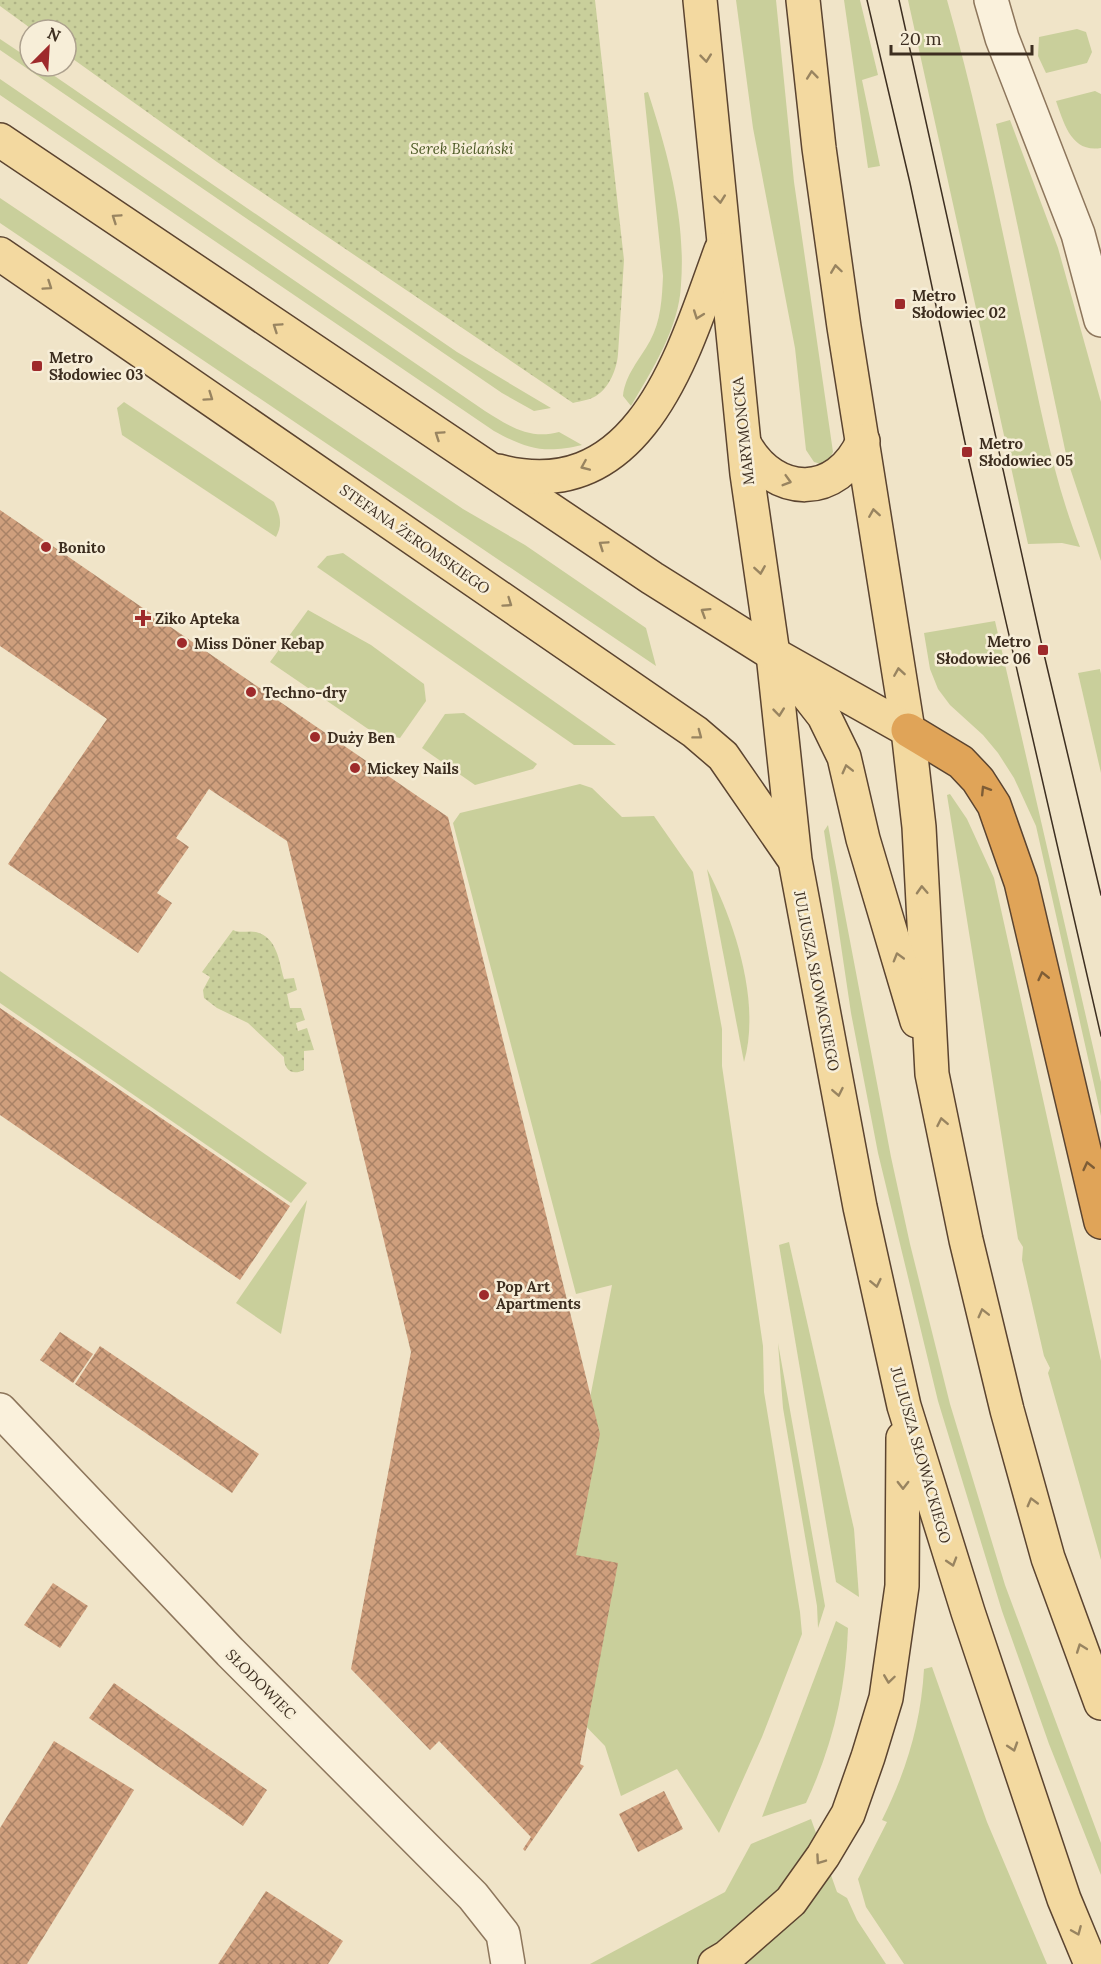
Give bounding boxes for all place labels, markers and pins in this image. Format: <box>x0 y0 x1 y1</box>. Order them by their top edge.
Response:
place label: Metro Słodowiec 02 <box>912 286 1006 322</box>
marker: Metro Słodowiec 02 <box>893 297 907 311</box>
place label: Metro Słodowiec 03 <box>49 348 144 384</box>
marker: Metro Słodowiec 03 <box>30 359 44 373</box>
place label: Metro Słodowiec 05 <box>979 434 1073 470</box>
marker: Metro Słodowiec 05 <box>960 445 974 459</box>
place label: Bonito <box>58 538 106 557</box>
marker: Bonito <box>39 540 53 554</box>
place label: Ziko Apteka <box>155 609 240 628</box>
marker: Ziko Apteka <box>136 611 150 625</box>
place label: Metro Słodowiec 06 <box>936 632 1032 668</box>
place label: Miss Döner Kebap <box>194 634 324 653</box>
marker: Miss Döner Kebap <box>175 636 189 650</box>
marker: Metro Słodowiec 06 <box>1036 643 1050 657</box>
place label: Techno-dry <box>263 683 348 702</box>
marker: Techno-dry <box>244 685 258 699</box>
place label: Duży Ben <box>327 728 396 747</box>
marker: Duży Ben <box>308 730 322 744</box>
place label: Mickey Nails <box>367 759 459 778</box>
marker: Mickey Nails <box>348 761 362 775</box>
place label: Pop Art Apartments <box>496 1277 581 1313</box>
marker: Pop Art Apartments <box>477 1288 491 1302</box>

